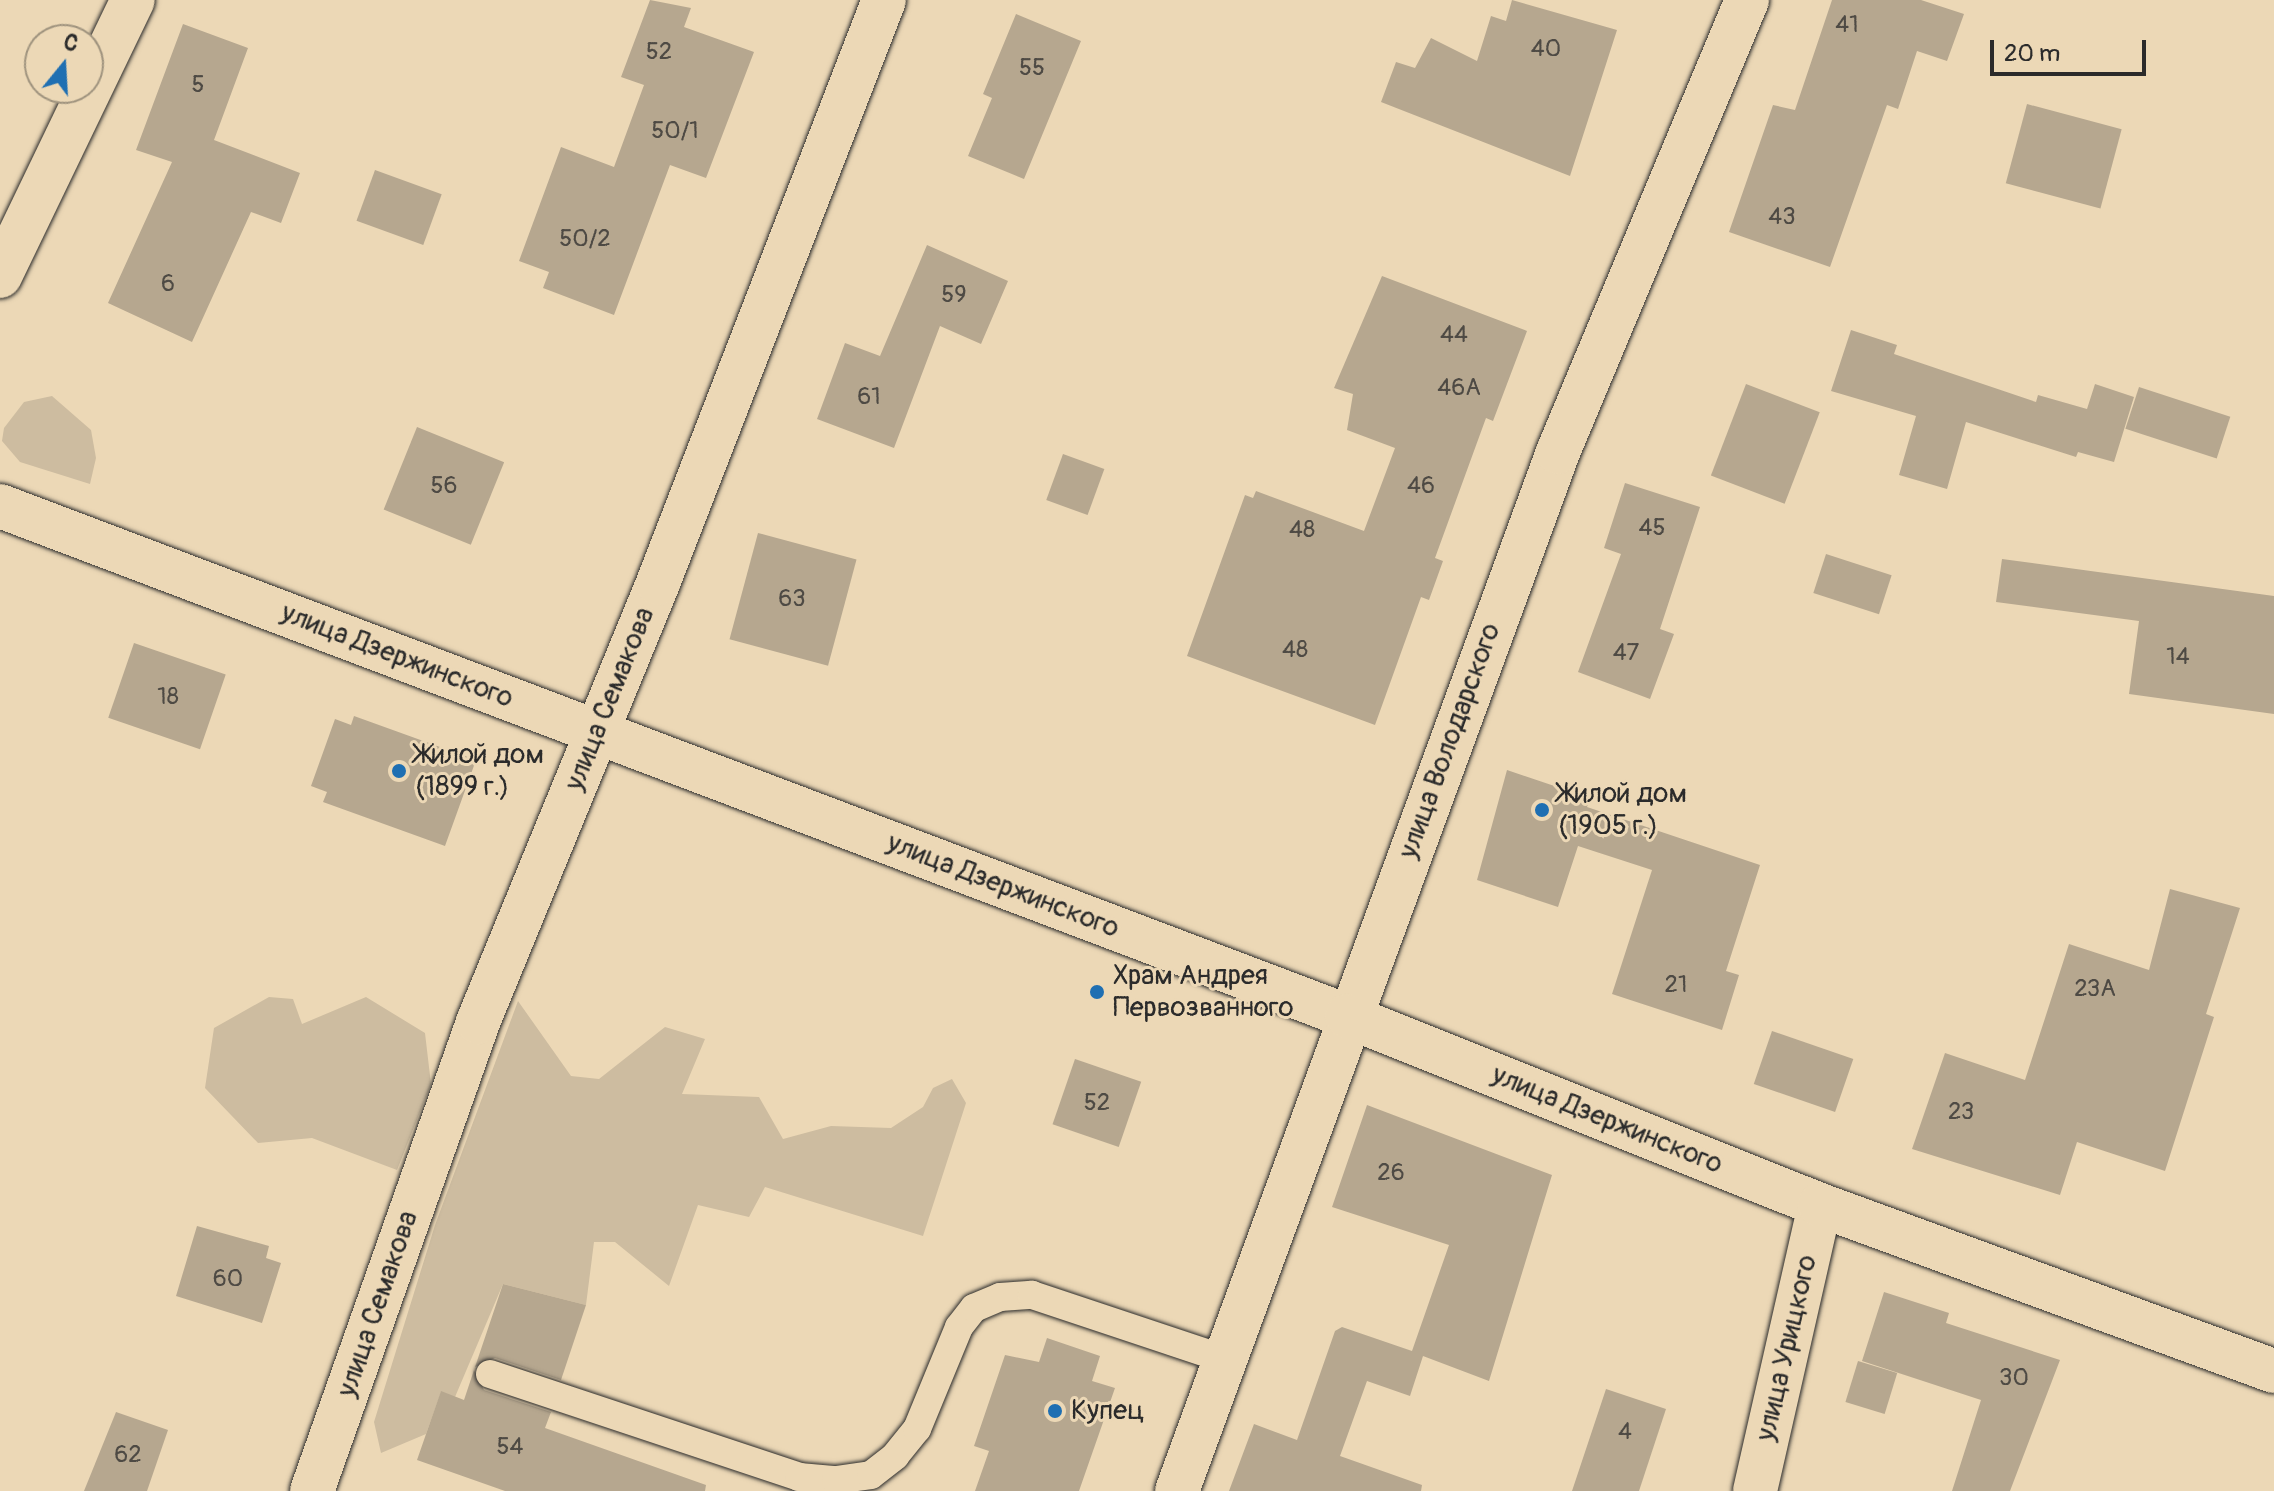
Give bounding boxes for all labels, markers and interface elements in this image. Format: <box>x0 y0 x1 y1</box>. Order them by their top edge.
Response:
house number: 41 <box>1835 11 1859 39</box>
north arrow <box>24 24 104 104</box>
scale bar <box>1994 24 2150 74</box>
text: С <box>60 28 82 58</box>
house number: 40 <box>1531 35 1561 63</box>
house number: 52 <box>646 38 672 66</box>
text: 20 m <box>2004 39 2060 68</box>
house number: 55 <box>1019 54 1045 82</box>
house number: 5 <box>191 71 205 99</box>
house number: 50/1 <box>651 117 699 145</box>
house number: 43 <box>1768 203 1796 231</box>
house number: 50/2 <box>559 225 611 253</box>
house number: 6 <box>161 270 175 298</box>
house number: 59 <box>941 281 967 309</box>
house number: 44 <box>1440 321 1468 349</box>
house number: 46А <box>1437 374 1481 402</box>
house number: 61 <box>857 383 881 411</box>
house number: 56 <box>431 472 457 500</box>
house number: 46 <box>1407 472 1435 500</box>
house number: 45 <box>1639 514 1665 542</box>
house number: 48 <box>1289 516 1315 544</box>
house number: 63 <box>778 585 806 613</box>
street label: улица Дзержинского <box>276 596 518 716</box>
street label: улица Семакова <box>558 602 662 796</box>
street label: улица Володарского <box>1392 619 1508 863</box>
house number: 48 <box>1282 636 1308 664</box>
house number: 47 <box>1613 639 1639 667</box>
house number: 14 <box>2166 643 2190 671</box>
house number: 18 <box>157 683 179 711</box>
place label: Жилой дом (1899 г.) <box>415 738 544 804</box>
marker: Жилой дом (1899 г.) <box>390 762 408 780</box>
place label: Жилой дом (1905 г.) <box>1558 777 1687 843</box>
marker: Жилой дом (1905 г.) <box>1533 801 1551 819</box>
street label: улица Дзержинского <box>882 826 1124 946</box>
place label: Храм Андрея Первозванного <box>1113 959 1293 1025</box>
house number: 21 <box>1665 971 1687 999</box>
house number: 23А <box>2074 975 2116 1003</box>
marker: Храм Андрея Первозванного <box>1088 983 1106 1001</box>
street label: улица Дзержинского <box>1487 1058 1727 1182</box>
house number: 52 <box>1084 1089 1110 1117</box>
house number: 23 <box>1948 1098 1974 1126</box>
house number: 26 <box>1377 1159 1405 1187</box>
street label: улица Семакова <box>330 1207 426 1401</box>
street label: улица Урицкого <box>1749 1252 1825 1444</box>
house number: 60 <box>213 1265 243 1293</box>
house number: 30 <box>1999 1364 2029 1392</box>
place label: Купец <box>1071 1394 1145 1428</box>
marker: Купец <box>1046 1402 1064 1420</box>
house number: 4 <box>1618 1418 1632 1446</box>
house number: 54 <box>497 1433 523 1461</box>
house number: 62 <box>114 1441 142 1469</box>

